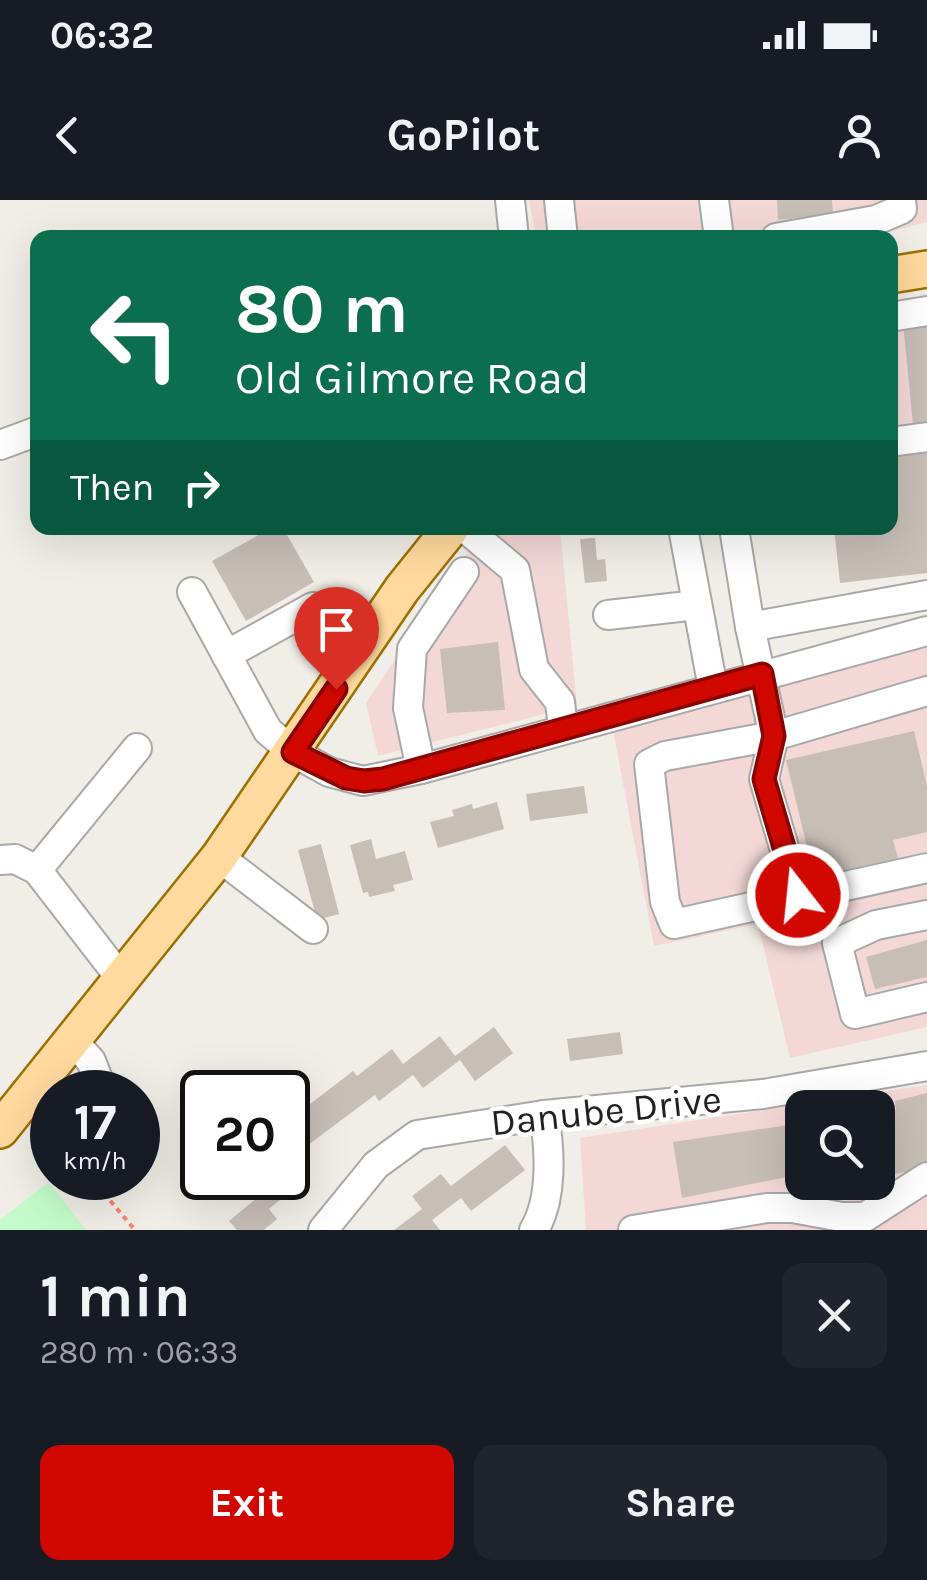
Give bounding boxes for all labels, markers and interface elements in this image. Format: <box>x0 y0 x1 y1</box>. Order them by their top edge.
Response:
text: 06:32 <box>50 13 154 58</box>
icon: back <box>40 108 95 163</box>
icon: person <box>832 108 887 163</box>
text: GoPilot <box>387 109 540 161</box>
text: 80 m <box>235 268 409 350</box>
icon: left <box>70 270 200 400</box>
text: Old Gilmore Road <box>235 352 589 404</box>
icon: right <box>174 460 229 515</box>
text: Then <box>70 465 154 510</box>
pin <box>294 587 379 690</box>
icon: arrive <box>309 602 364 657</box>
position arrow <box>746 843 850 947</box>
speed limit sign: 20 <box>180 1070 310 1200</box>
street label: Danube Drive <box>488 1077 724 1145</box>
map controls <box>785 1090 895 1200</box>
button: search <box>785 1090 895 1200</box>
text: 17 <box>74 1093 116 1152</box>
text: km/h <box>63 1146 127 1175</box>
text: 1 min <box>40 1261 191 1331</box>
button: close <box>782 1263 887 1368</box>
text: 280 m · 06:33 <box>40 1334 238 1371</box>
button: Exit <box>40 1445 454 1560</box>
button: Share <box>474 1445 887 1560</box>

